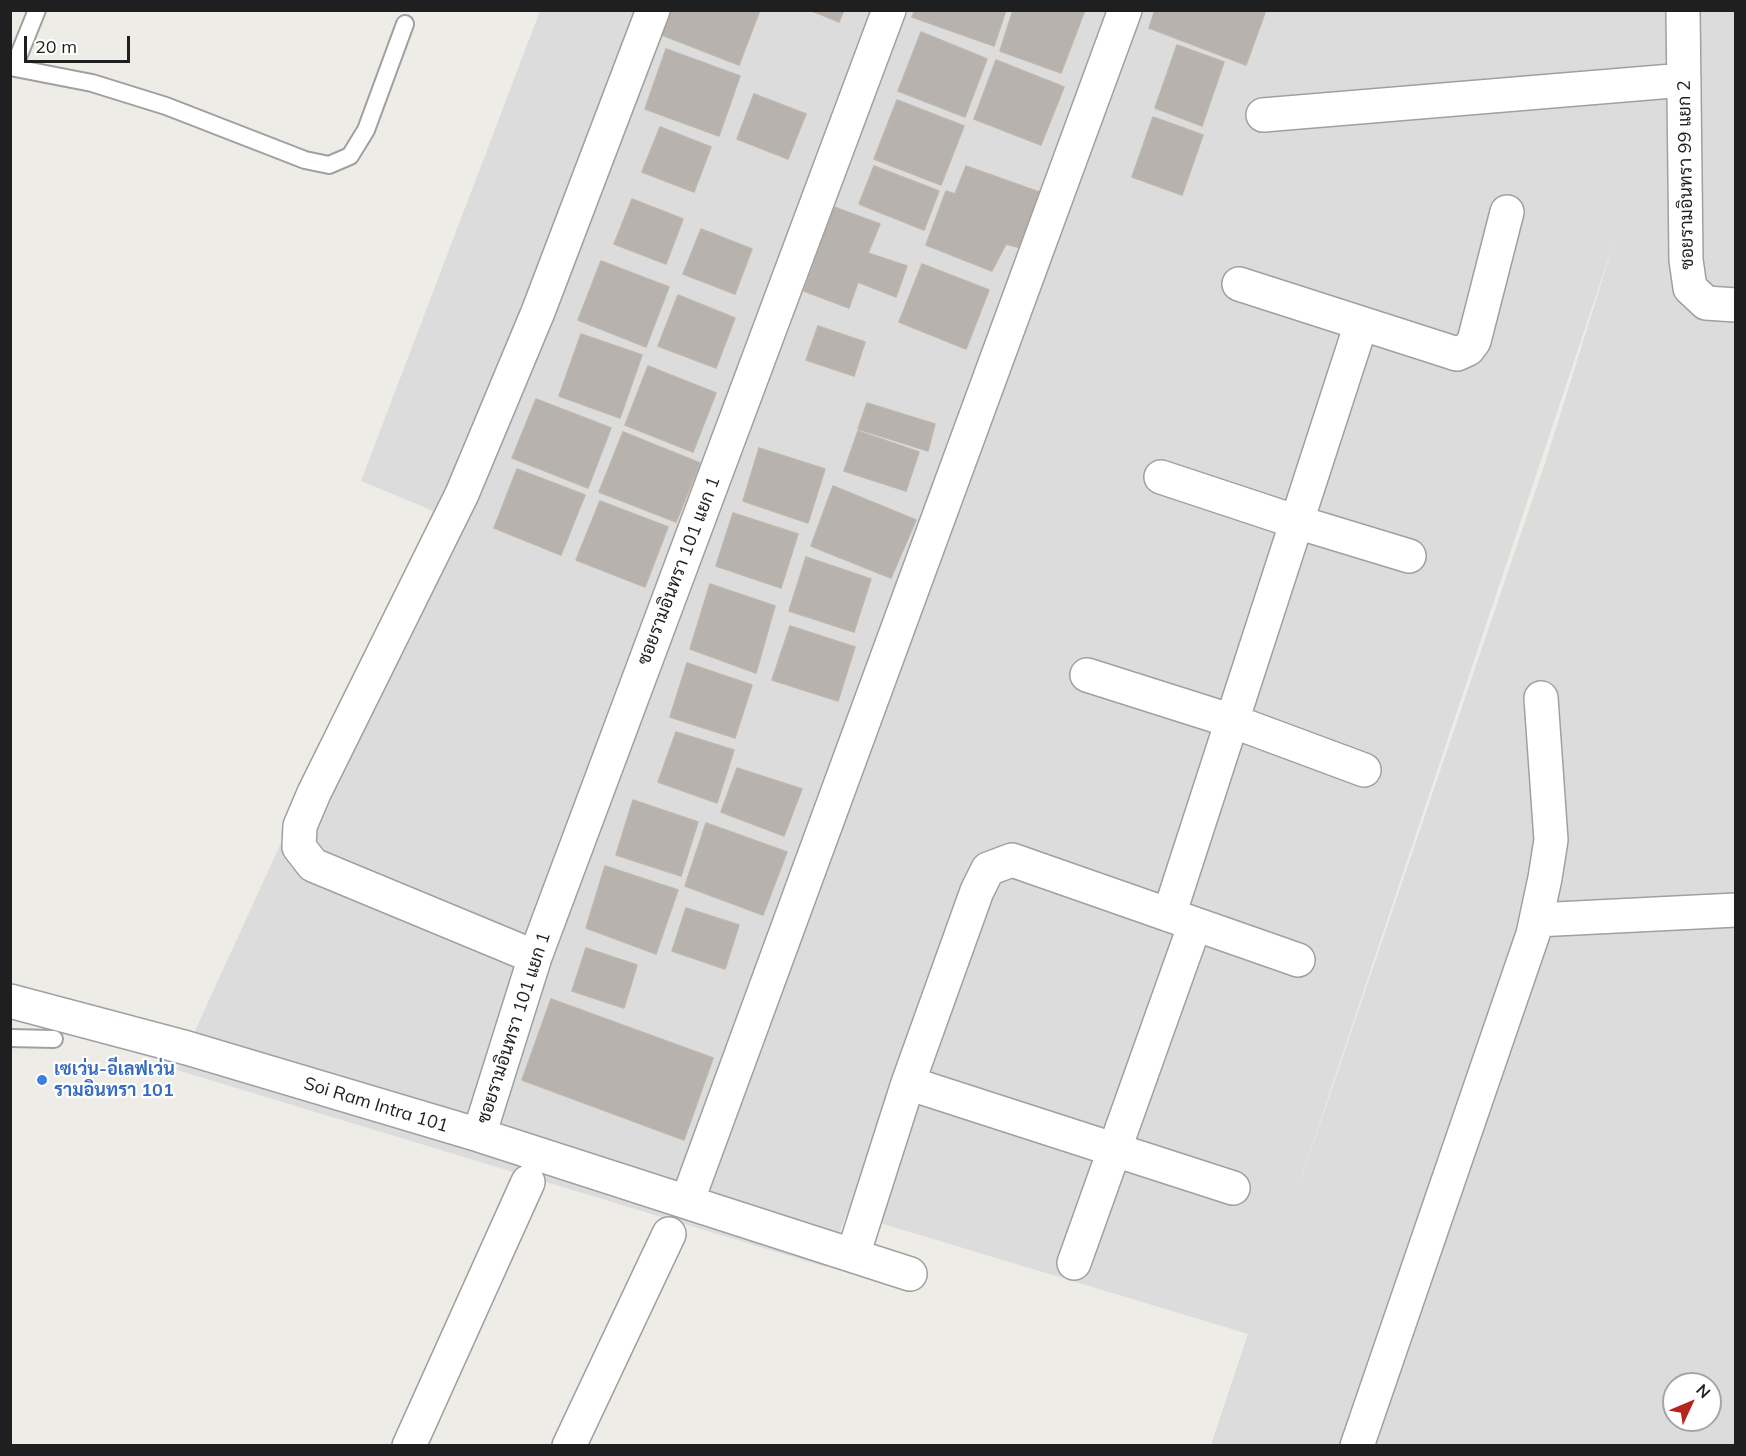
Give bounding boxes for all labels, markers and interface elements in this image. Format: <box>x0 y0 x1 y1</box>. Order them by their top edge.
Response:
scale bar <box>27 24 134 62</box>
text: 20 m <box>35 35 77 58</box>
street label: ซอยรามอินทรา 99 แยก 2 <box>1674 80 1698 270</box>
street label: ซอยรามอินทรา 101 แยก 1 <box>633 474 725 668</box>
street label: ซอยรามอินทรา 101 แยก 1 <box>473 929 555 1127</box>
place label: เซเว่น-อีเลฟเว่น รามอินทรา 101 <box>54 1059 175 1102</box>
marker: เซเว่น-อีเลฟเว่น รามอินทรา 101 <box>35 1073 49 1087</box>
street label: Soi Ram Intra 101 <box>301 1073 451 1137</box>
north arrow <box>1662 1372 1722 1432</box>
text: N <box>1692 1380 1715 1402</box>

